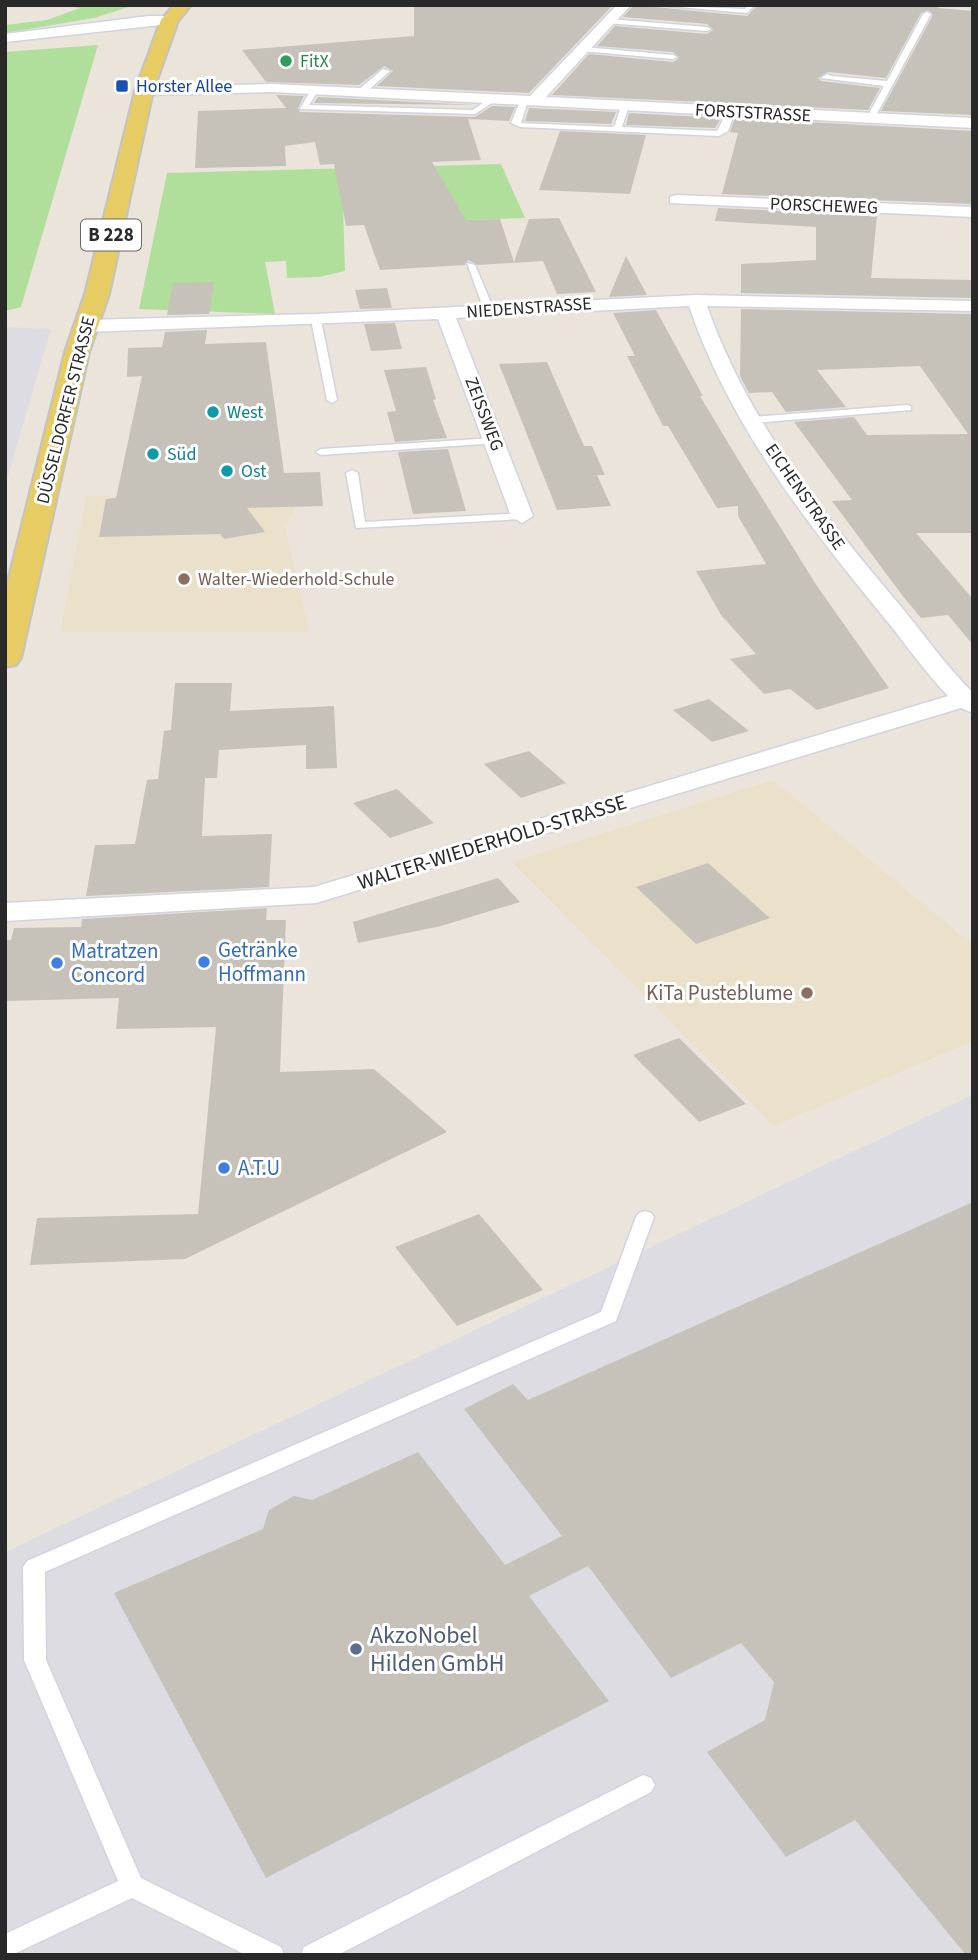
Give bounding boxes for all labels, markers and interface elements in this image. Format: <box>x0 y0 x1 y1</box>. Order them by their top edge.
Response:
place label: FitX <box>300 49 329 74</box>
marker: FitX <box>278 53 294 69</box>
place label: Horster Allee <box>136 74 232 99</box>
marker: Horster Allee <box>114 78 130 94</box>
street label: FORSTSTRASSE <box>694 97 812 129</box>
street label: PORSCHEWEG <box>770 192 878 220</box>
road number: B 228 <box>81 219 141 250</box>
street label: NIEDENSTRASSE <box>466 291 592 325</box>
street label: DÜSSELDORFER STRASSE <box>31 314 101 506</box>
street label: ZEISSWEG <box>458 373 510 455</box>
place label: West <box>227 400 263 425</box>
marker: West <box>205 404 221 420</box>
street label: EICHENSTRASSE <box>759 439 851 555</box>
place label: Süd <box>167 442 196 467</box>
marker: Süd <box>145 446 161 462</box>
place label: Ost <box>241 459 266 484</box>
marker: Ost <box>219 463 235 479</box>
place label: Walter-Wiederhold-Schule <box>198 567 395 592</box>
marker: Walter-Wiederhold-Schule <box>176 571 192 587</box>
street label: WALTER-WIEDERHOLD-STRASSE <box>354 787 630 897</box>
place label: Getränke Hoffmann <box>218 935 306 989</box>
place label: Matratzen Concord <box>71 936 158 990</box>
marker: Getränke Hoffmann <box>196 954 212 970</box>
marker: Matratzen Concord <box>49 955 65 971</box>
place label: KiTa Pusteblume <box>646 978 793 1008</box>
marker: KiTa Pusteblume <box>799 985 815 1001</box>
place label: A.T.U <box>238 1153 280 1183</box>
marker: A.T.U <box>216 1160 232 1176</box>
place label: AkzoNobel Hilden GmbH <box>370 1618 504 1681</box>
marker: AkzoNobel Hilden GmbH <box>348 1641 364 1657</box>

